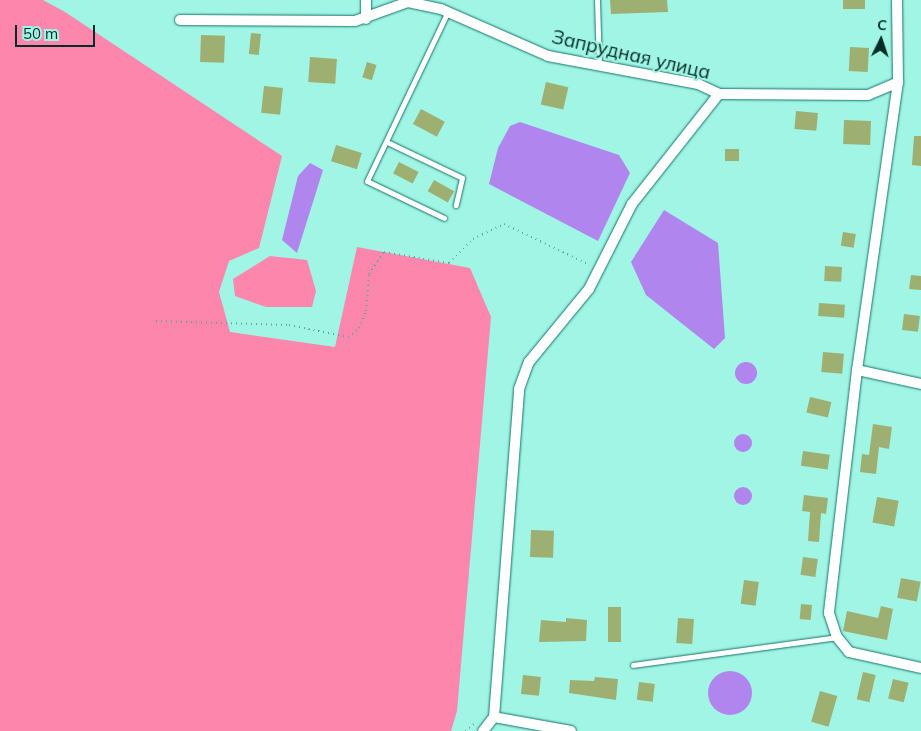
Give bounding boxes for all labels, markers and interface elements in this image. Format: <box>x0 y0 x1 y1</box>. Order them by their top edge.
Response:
scale bar <box>18 15 98 47</box>
north arrow <box>856 15 906 65</box>
text: С <box>877 16 887 34</box>
text: 50 m <box>23 24 58 43</box>
street label: Запрудная улица <box>549 26 713 84</box>

